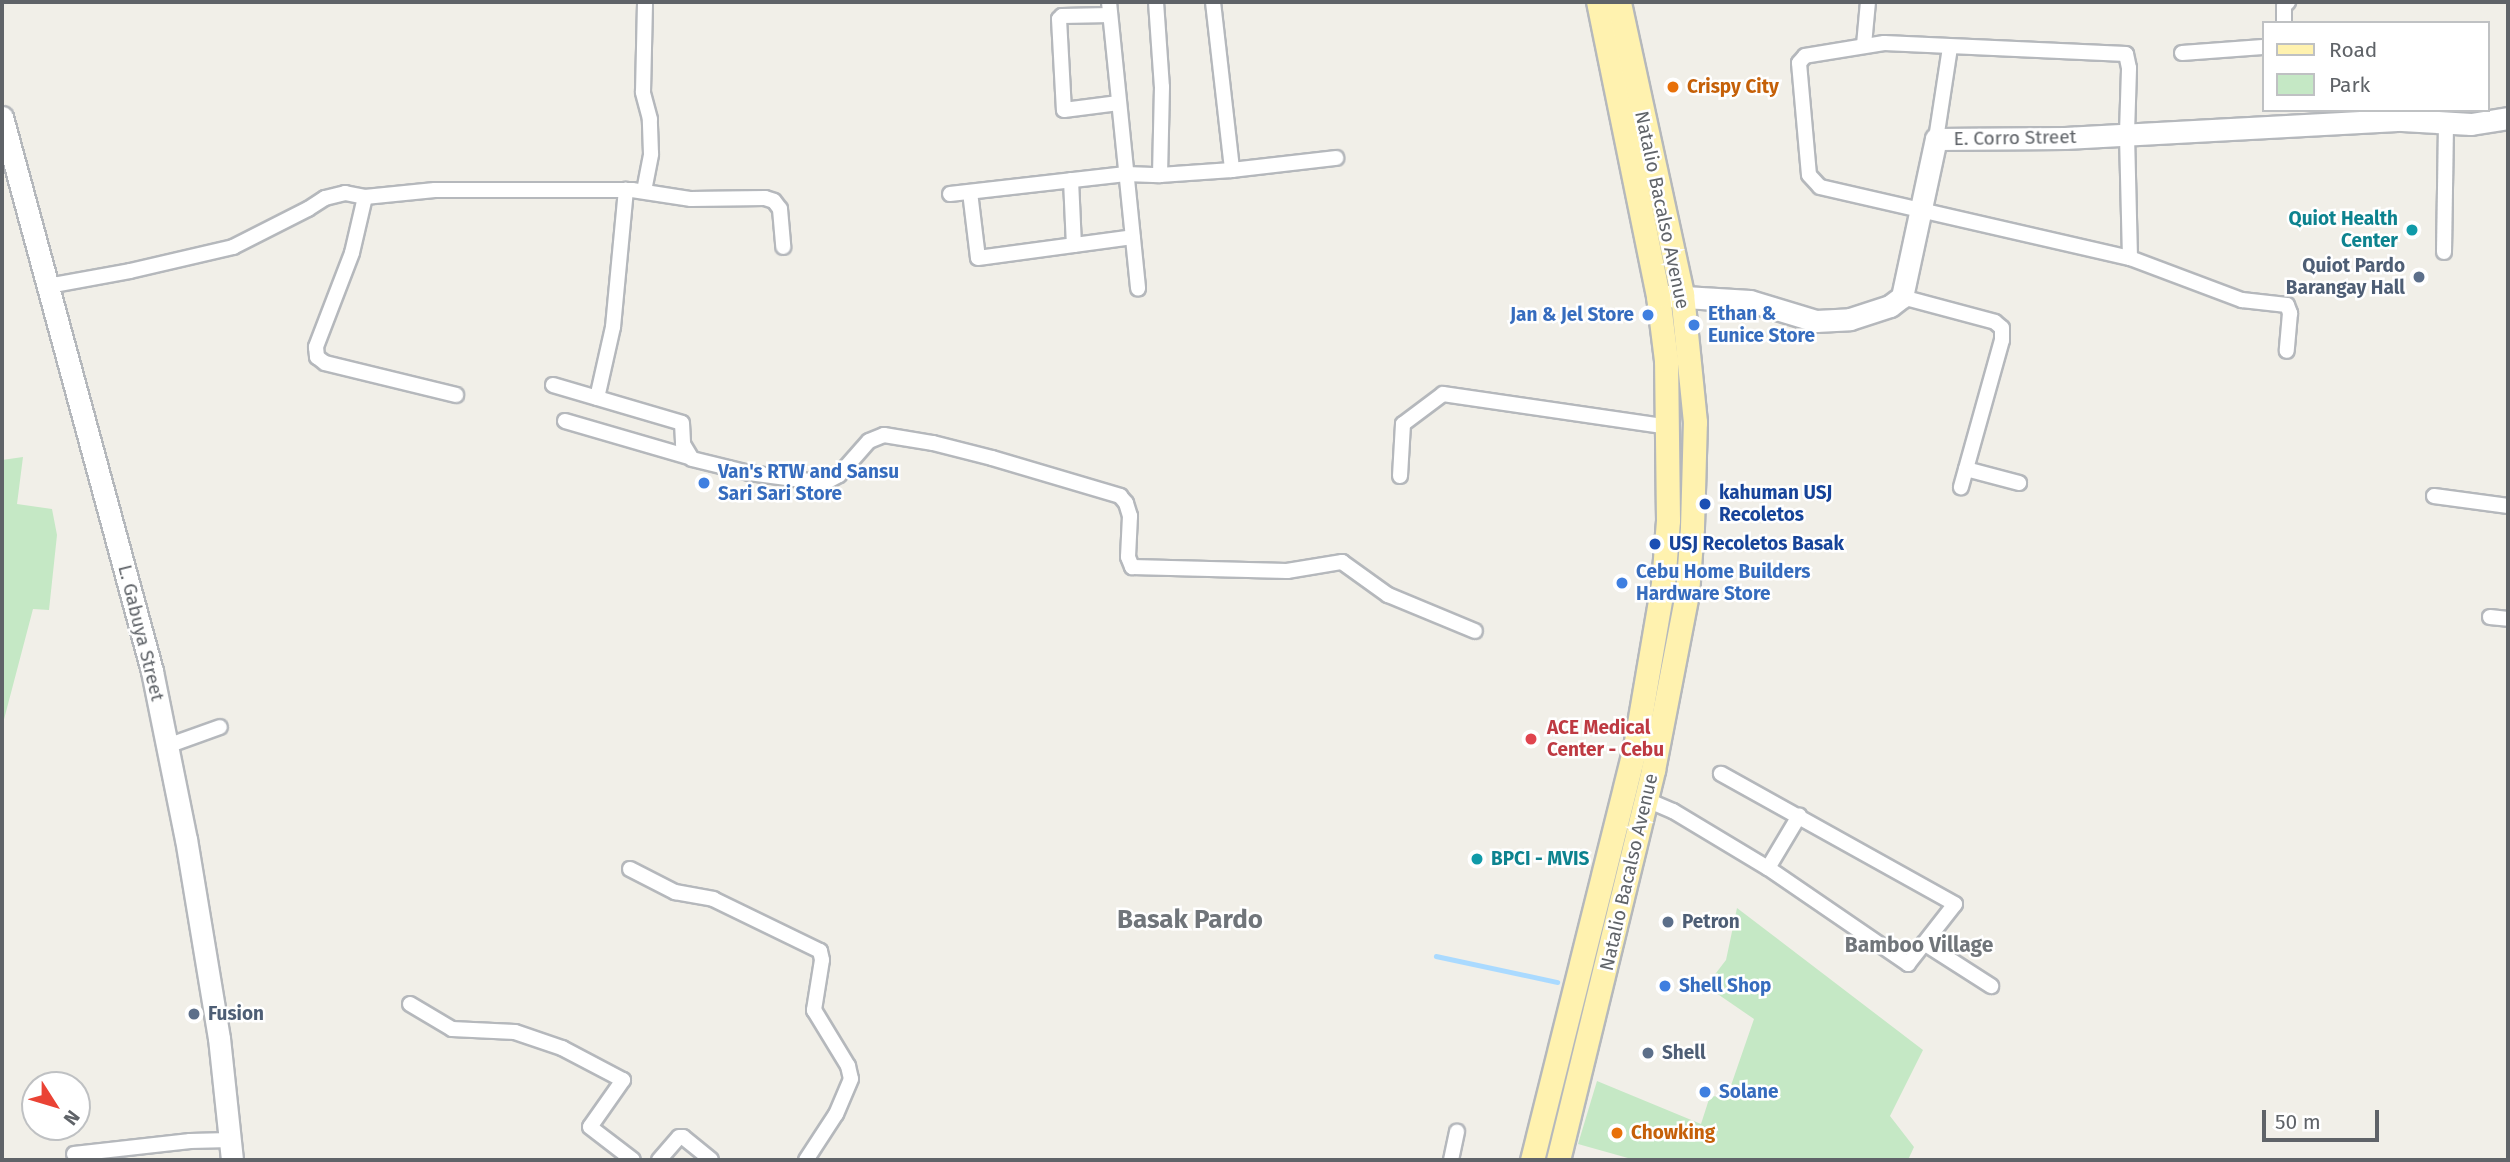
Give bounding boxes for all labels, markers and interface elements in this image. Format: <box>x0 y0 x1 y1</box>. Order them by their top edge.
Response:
legend <box>2262 21 2489 112</box>
text: Road <box>2329 37 2377 63</box>
text: Park <box>2329 72 2370 98</box>
place label: Crispy City <box>1687 76 1779 98</box>
marker: Crispy City <box>1665 79 1681 95</box>
street label: Natalio Bacalso Avenue <box>1630 109 1694 311</box>
street label: E. Corro Street <box>1953 126 2077 150</box>
place label: Quiot Health Center <box>2289 208 2398 252</box>
marker: Quiot Health Center <box>2404 222 2420 238</box>
place label: Quiot Pardo Barangay Hall <box>2286 255 2405 299</box>
marker: Quiot Pardo Barangay Hall <box>2411 269 2427 285</box>
place label: Ethan & Eunice Store <box>1708 303 1815 347</box>
place label: Jan & Jel Store <box>1510 304 1634 326</box>
marker: Jan & Jel Store <box>1640 307 1656 323</box>
marker: Ethan & Eunice Store <box>1686 317 1702 333</box>
place label: Van's RTW and Sansu Sari Sari Store <box>718 461 899 505</box>
marker: Van's RTW and Sansu Sari Sari Store <box>696 475 712 491</box>
place label: kahuman USJ Recoletos <box>1719 482 1832 526</box>
marker: kahuman USJ Recoletos <box>1697 496 1713 512</box>
place label: USJ Recoletos Basak <box>1669 533 1844 555</box>
marker: USJ Recoletos Basak <box>1647 536 1663 552</box>
place label: Cebu Home Builders Hardware Store <box>1636 561 1810 605</box>
street label: L. Gabuya Street <box>113 562 169 704</box>
marker: Cebu Home Builders Hardware Store <box>1614 575 1630 591</box>
place label: ACE Medical Center - Cebu <box>1547 717 1664 761</box>
marker: ACE Medical Center - Cebu <box>1521 729 1541 749</box>
street label: Natalio Bacalso Avenue <box>1595 771 1663 973</box>
place label: BPCI - MVIS <box>1491 848 1589 870</box>
marker: BPCI - MVIS <box>1469 851 1485 867</box>
district label: Basak Pardo <box>1117 904 1263 936</box>
place label: Petron <box>1682 911 1740 933</box>
marker: Petron <box>1660 914 1676 930</box>
district label: Bamboo Village <box>1845 932 1993 958</box>
place label: Shell Shop <box>1679 975 1771 997</box>
marker: Shell Shop <box>1657 978 1673 994</box>
place label: Fusion <box>208 1003 264 1025</box>
marker: Fusion <box>186 1006 202 1022</box>
place label: Shell <box>1662 1042 1706 1064</box>
marker: Shell <box>1640 1045 1656 1061</box>
north arrow <box>21 1071 91 1141</box>
place label: Solane <box>1719 1081 1778 1103</box>
marker: Solane <box>1697 1084 1713 1100</box>
scale bar <box>2265 1096 2382 1140</box>
text: N <box>59 1106 85 1130</box>
text: 50 m <box>2275 1109 2321 1135</box>
place label: Chowking <box>1631 1122 1715 1144</box>
marker: Chowking <box>1609 1125 1625 1141</box>

